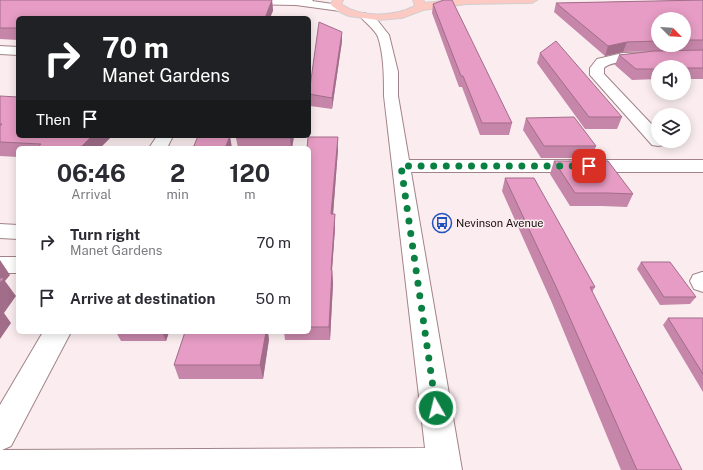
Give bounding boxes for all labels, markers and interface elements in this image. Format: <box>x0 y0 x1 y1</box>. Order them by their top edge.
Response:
north arrow <box>651 12 691 52</box>
map controls <box>651 12 691 148</box>
text: 70 m <box>102 31 169 64</box>
icon: right <box>36 32 88 84</box>
button: sound <box>651 60 691 100</box>
text: Manet Gardens <box>102 65 230 86</box>
icon: arrive <box>79 108 101 130</box>
button: layers <box>651 108 691 148</box>
text: Then <box>36 111 71 128</box>
pin <box>572 149 606 183</box>
icon: arrive <box>578 155 600 177</box>
text: 06:46 <box>57 159 126 187</box>
text: 2 <box>170 159 185 187</box>
text: 120 <box>229 159 270 187</box>
text: Arrival <box>71 187 111 202</box>
text: min <box>167 187 189 202</box>
text: m <box>244 187 255 202</box>
bus stop icon: Nevinson Avenue <box>431 212 453 234</box>
place label: Nevinson Avenue <box>456 217 544 229</box>
text: Turn right <box>70 226 140 243</box>
icon: right <box>36 231 58 253</box>
text: 70 m <box>256 234 291 251</box>
text: Manet Gardens <box>70 243 162 258</box>
icon: arrive <box>36 287 58 309</box>
text: Arrive at destination <box>70 290 215 307</box>
text: 50 m <box>256 290 291 307</box>
position arrow <box>415 387 457 429</box>

